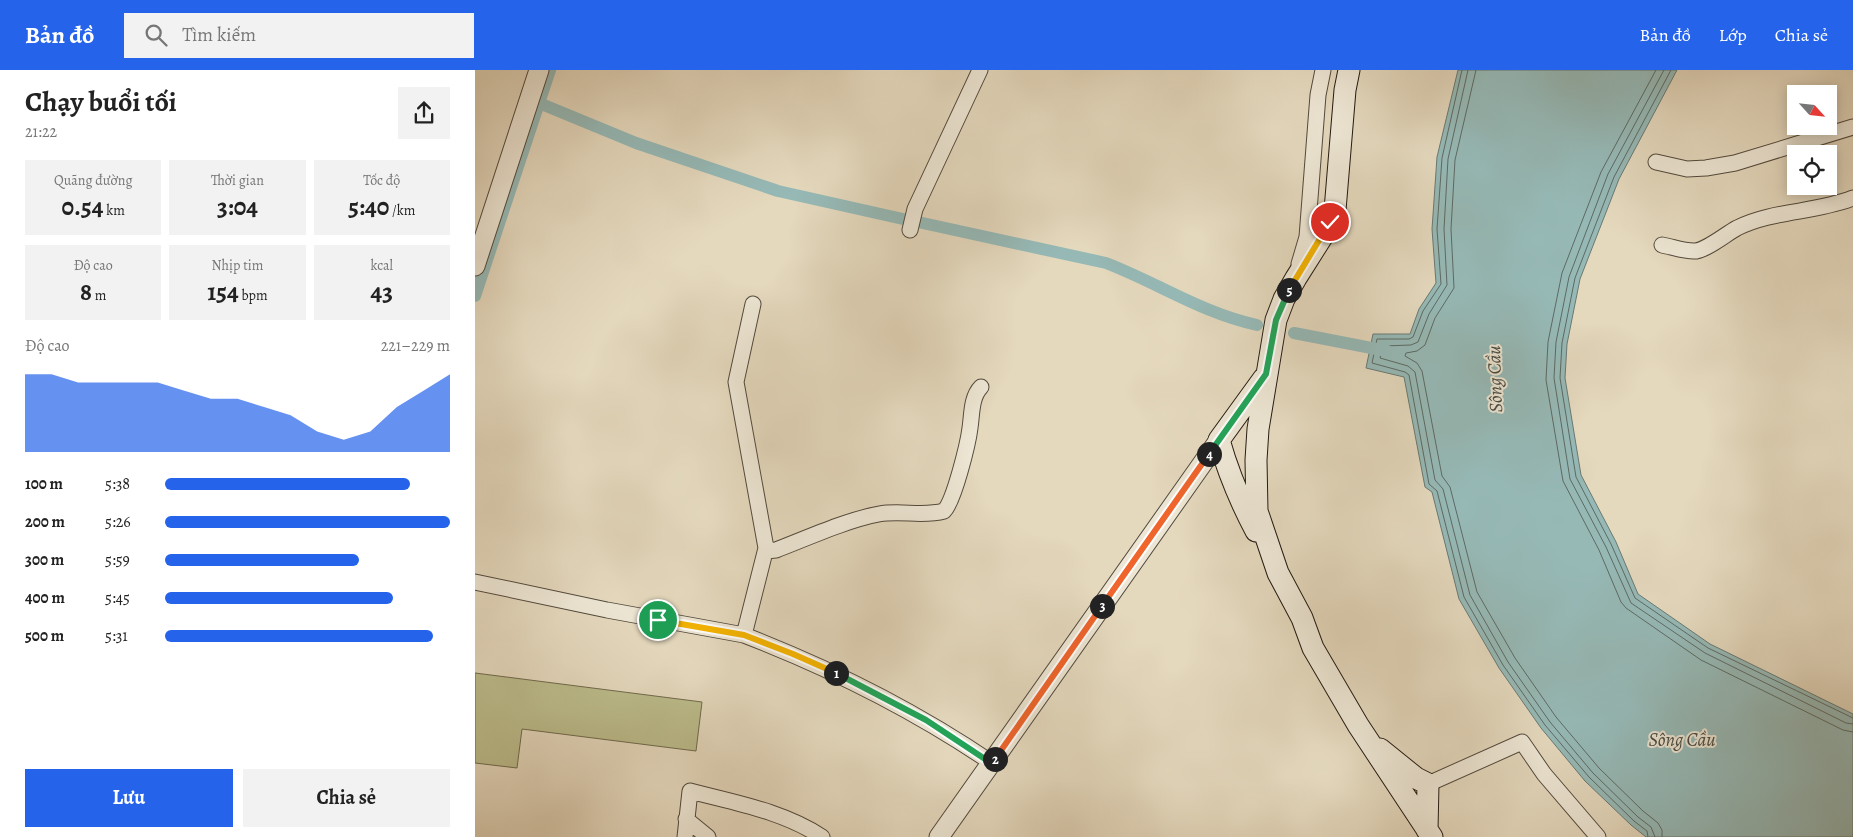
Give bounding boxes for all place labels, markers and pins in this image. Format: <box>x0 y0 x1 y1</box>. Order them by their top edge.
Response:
pin <box>1309 201 1351 243</box>
pin: 5 <box>1277 278 1301 302</box>
pin: 4 <box>1197 442 1221 466</box>
pin: 3 <box>1089 594 1115 618</box>
pin <box>637 599 679 641</box>
pin: 1 <box>823 660 849 686</box>
pin: 2 <box>983 746 1007 772</box>

